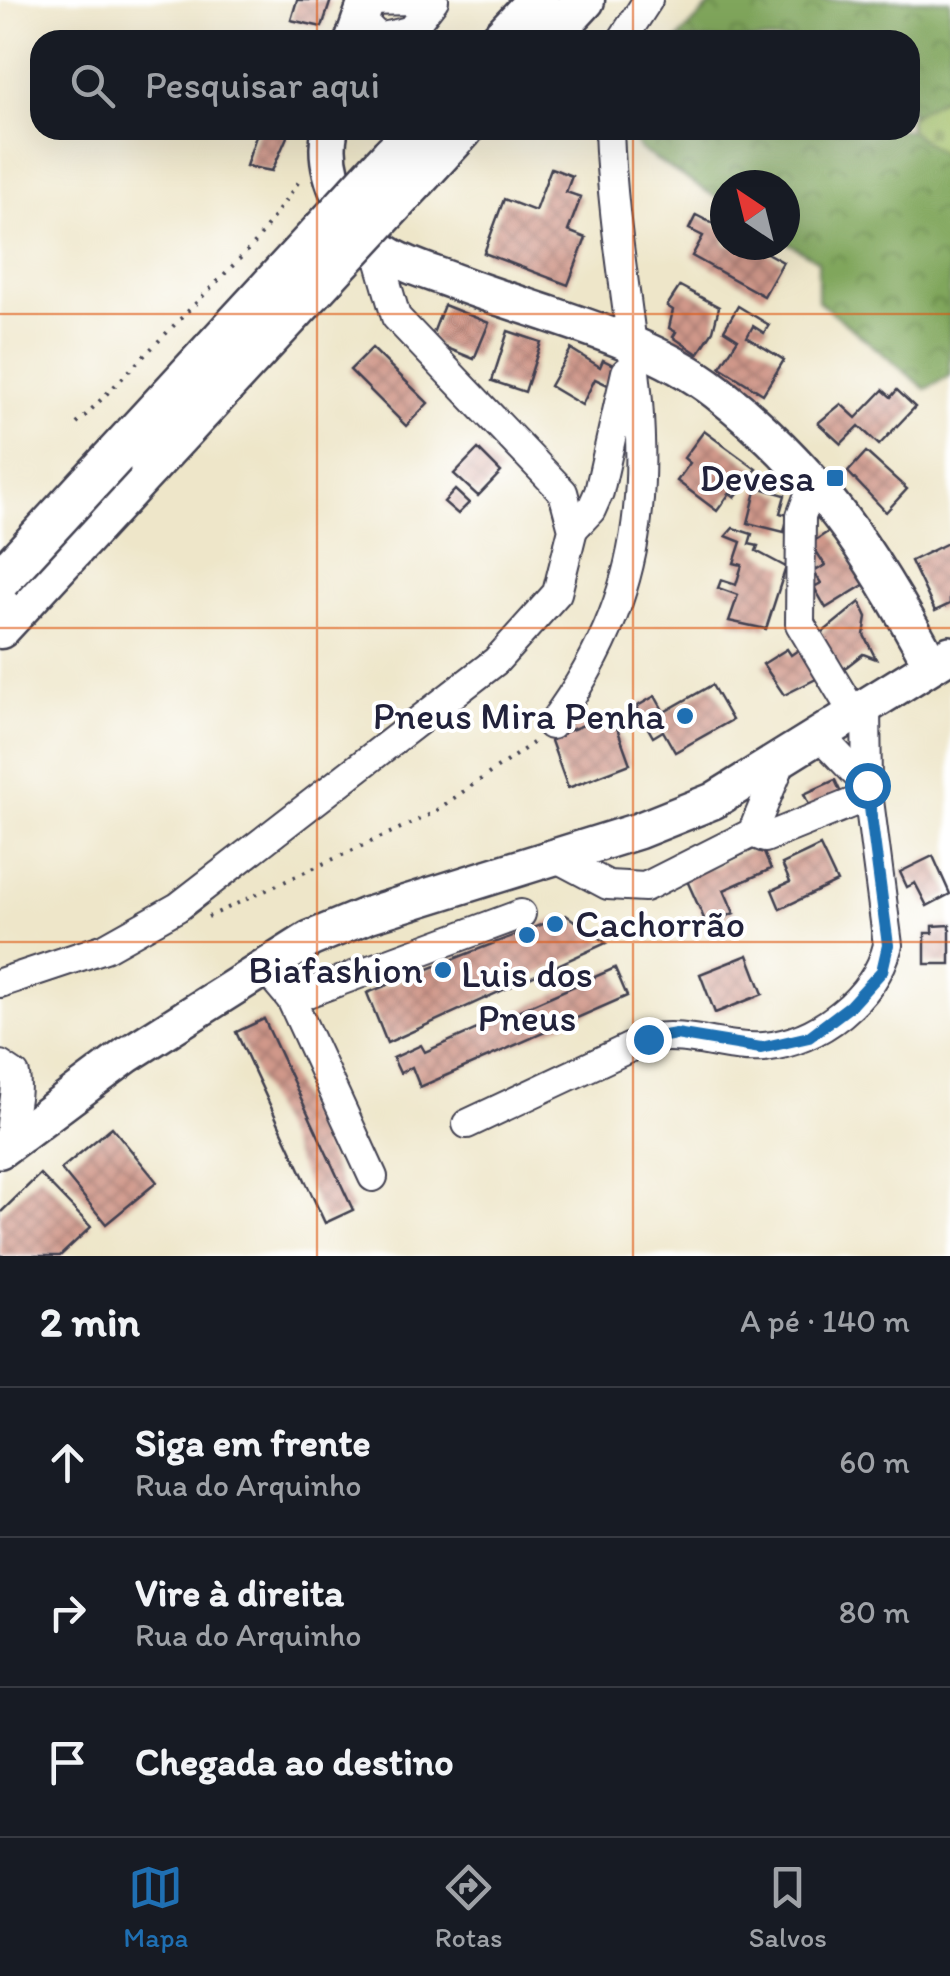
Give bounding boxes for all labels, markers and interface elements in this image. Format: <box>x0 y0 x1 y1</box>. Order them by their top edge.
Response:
search box <box>30 30 920 140</box>
icon: search <box>65 58 120 113</box>
text: Pesquisar aqui <box>145 62 380 108</box>
north arrow <box>710 170 800 260</box>
place label: Devesa <box>699 455 815 501</box>
marker: Devesa <box>824 467 846 489</box>
place label: Pneus Mira Penha <box>373 693 665 739</box>
marker: Pneus Mira Penha <box>674 705 696 727</box>
route start <box>845 763 891 809</box>
place label: Cachorrão <box>575 901 745 947</box>
marker: Cachorrão <box>544 913 566 935</box>
marker: Luis dos Pneus <box>516 924 538 946</box>
place label: Biafashion <box>248 947 423 993</box>
place label: Luis dos Pneus <box>461 951 593 1041</box>
marker: Biafashion <box>432 959 454 981</box>
route end <box>626 1017 672 1063</box>
text: 2 min <box>40 1296 140 1347</box>
text: A pé · 140 m <box>740 1302 910 1340</box>
text: Siga em frente <box>135 1420 371 1466</box>
icon: ahead <box>40 1435 95 1490</box>
text: 60 m <box>839 1443 910 1481</box>
text: Rua do Arquinho <box>135 1466 362 1504</box>
text: Vire à direita <box>135 1570 344 1616</box>
icon: right <box>40 1585 95 1640</box>
text: 80 m <box>839 1593 910 1631</box>
text: Rua do Arquinho <box>135 1616 362 1654</box>
icon: arrive <box>40 1735 95 1790</box>
text: Chegada ao destino <box>135 1739 454 1785</box>
tab: Mapa <box>123 1860 188 1954</box>
tab: Rotas <box>435 1860 502 1954</box>
tab: Salvos <box>749 1860 827 1954</box>

